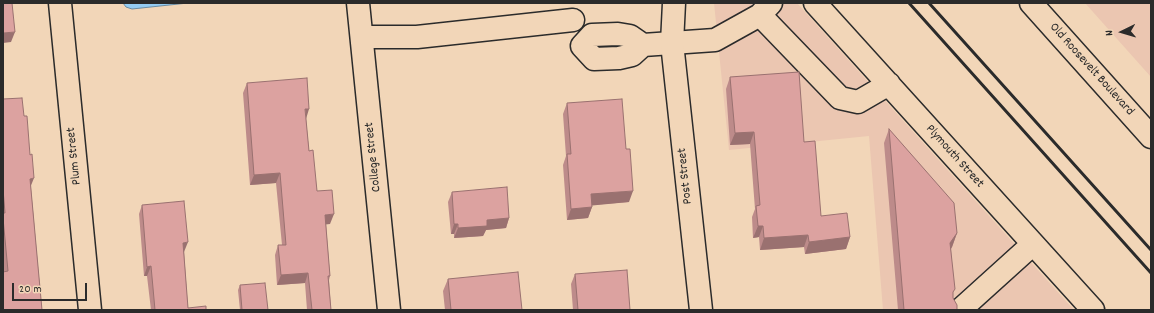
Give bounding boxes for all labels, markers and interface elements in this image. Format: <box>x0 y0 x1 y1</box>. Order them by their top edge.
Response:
north arrow <box>1102 12 1142 52</box>
street label: Old Roosevelt Boulevard <box>1045 20 1137 120</box>
text: N <box>1102 30 1118 36</box>
street label: College Street <box>363 121 385 193</box>
street label: Plymouth Street <box>921 122 987 192</box>
street label: Plum Street <box>64 126 86 186</box>
street label: Post Street <box>675 147 697 205</box>
scale bar <box>14 275 89 301</box>
text: 20 m <box>19 281 42 298</box>

